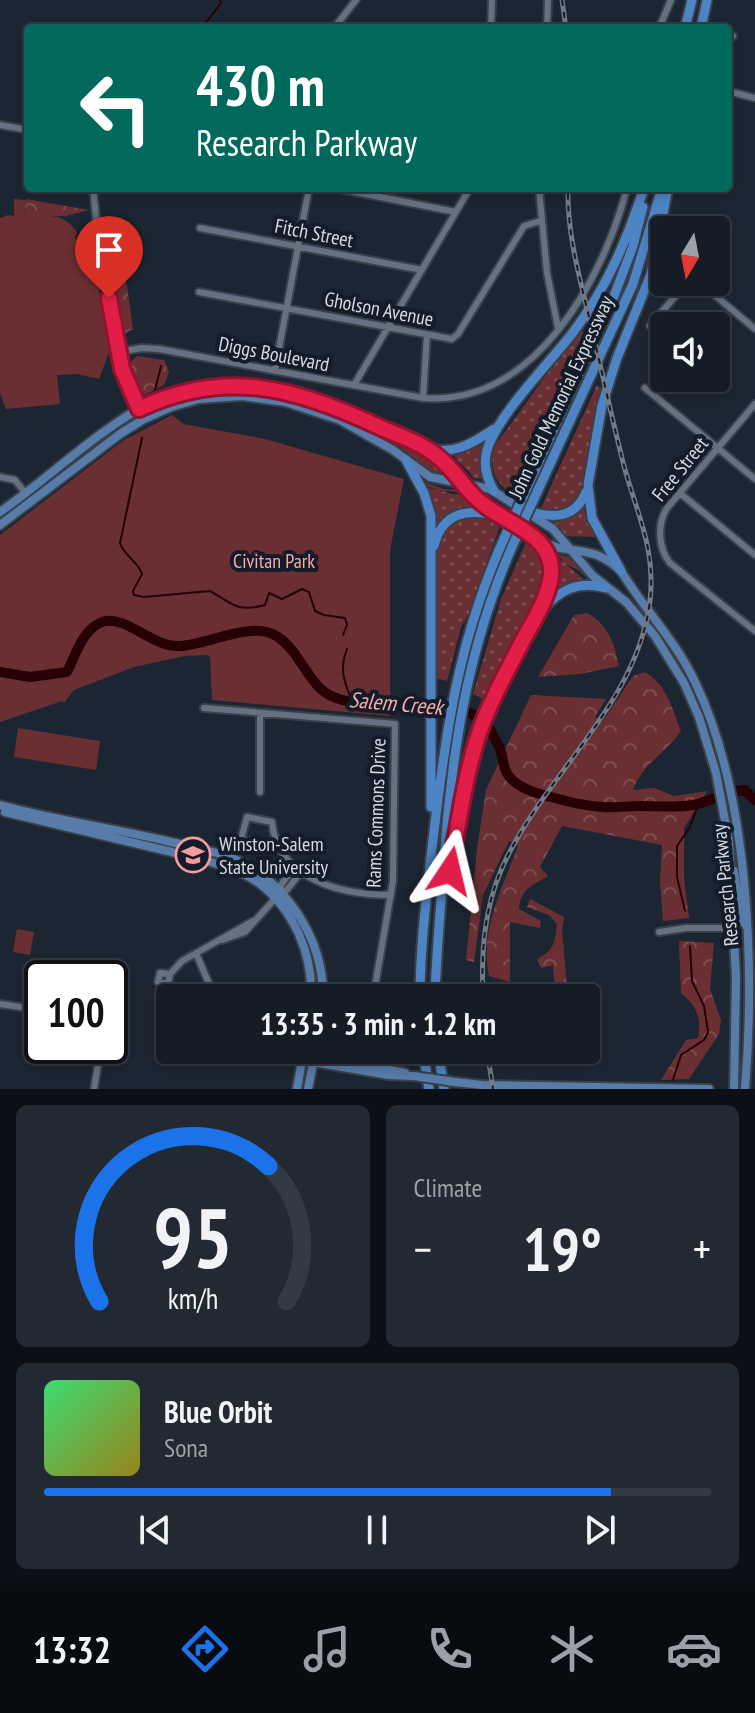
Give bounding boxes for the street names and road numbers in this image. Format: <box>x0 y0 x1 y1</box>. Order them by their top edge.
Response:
street label: Fitch Street <box>272 213 356 253</box>
street label: Gholson Avenue <box>322 286 436 332</box>
street label: John Gold Memorial Expressway <box>502 291 620 503</box>
street label: Diggs Boulevard <box>216 331 332 377</box>
street label: Free Street <box>646 431 714 507</box>
street label: Rams Commons Drive <box>360 738 392 888</box>
street label: Research Parkway <box>706 822 744 947</box>

